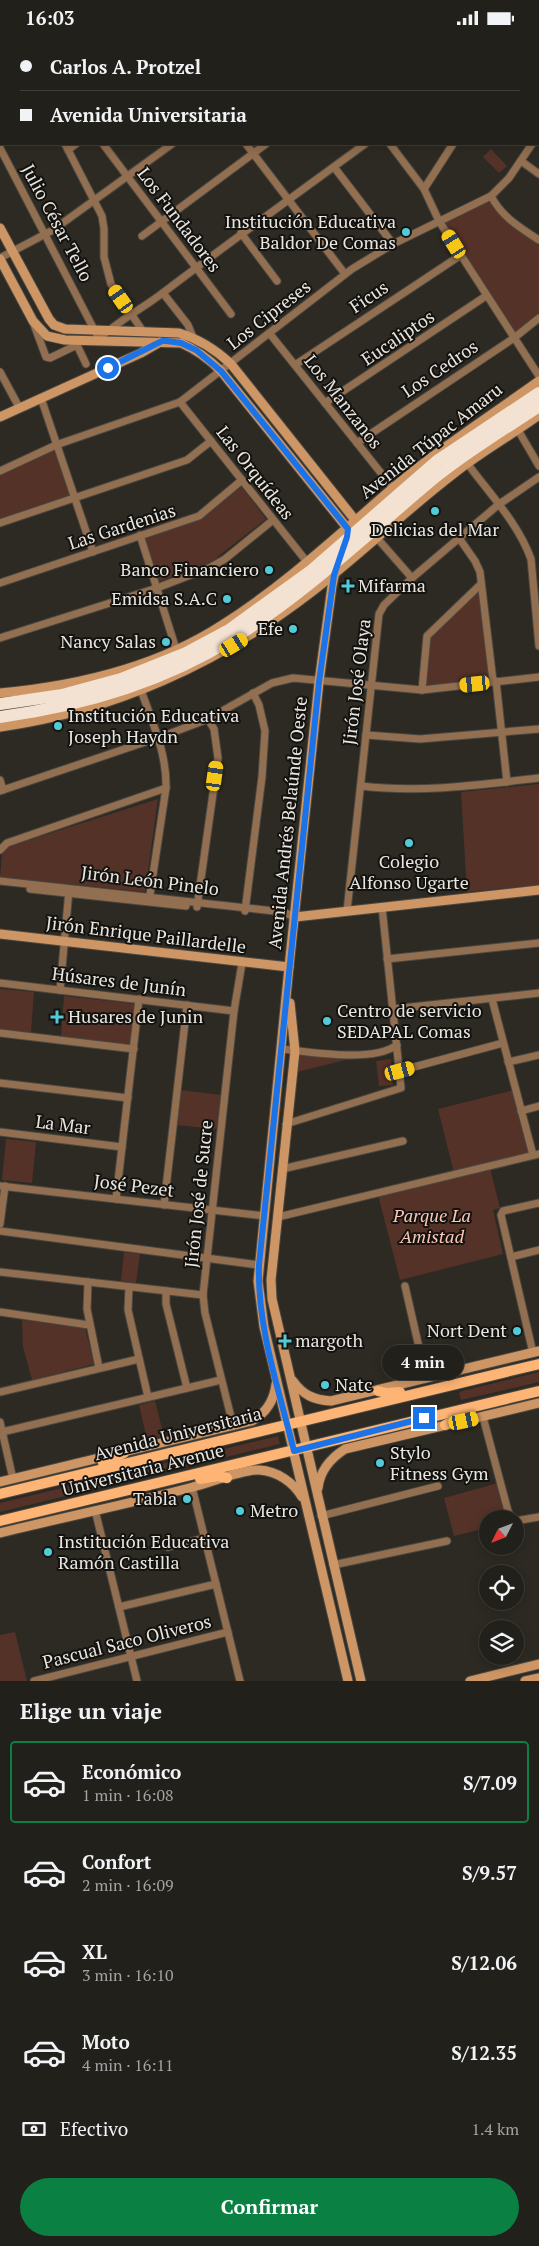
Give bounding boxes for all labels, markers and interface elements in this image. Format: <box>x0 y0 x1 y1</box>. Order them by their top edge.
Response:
text: 16:03 <box>25 5 74 30</box>
text: Carlos A. Protzel <box>50 54 201 79</box>
text: Avenida Universitaria <box>50 102 247 127</box>
street label: Julio César Tello <box>17 160 99 286</box>
street label: Los Fundadores <box>132 162 227 277</box>
place label: Institución Educativa Baldor De Comas <box>225 209 396 254</box>
marker: Institución Educativa Baldor De Comas <box>400 226 412 238</box>
car <box>439 227 468 261</box>
street label: Los Cipreses <box>222 274 315 354</box>
street label: Ficus <box>344 275 392 318</box>
car <box>106 282 135 316</box>
street label: Eucaliptos <box>356 304 439 370</box>
street label: Los Cedros <box>397 334 482 402</box>
street label: Los Manzanos <box>299 349 388 454</box>
route start <box>97 357 119 379</box>
street label: Avenida Túpac Amaru <box>354 377 507 504</box>
street label: Las Orquídeas <box>212 421 300 524</box>
street label: Las Gardenias <box>65 497 178 555</box>
marker: Delicias del Mar <box>429 505 441 517</box>
place label: Delicias del Mar <box>371 517 499 541</box>
place label: Banco Financiero <box>120 557 259 581</box>
marker: Banco Financiero <box>263 564 275 576</box>
place label: Mifarma <box>358 573 426 597</box>
marker: Mifarma <box>342 580 354 592</box>
place label: Emidsa S.A.C <box>111 586 217 610</box>
marker: Emidsa S.A.C <box>221 593 233 605</box>
place label: Efe <box>258 616 283 640</box>
street label: Jirón José Olaya <box>336 617 376 746</box>
marker: Efe <box>287 623 299 635</box>
place label: Nancy Salas <box>60 629 156 653</box>
car <box>217 631 250 659</box>
marker: Nancy Salas <box>160 636 172 648</box>
car <box>459 675 490 693</box>
street label: Avenida Andrés Belaúnde Oeste <box>262 695 312 951</box>
place label: Institución Educativa Joseph Haydn <box>68 703 239 748</box>
marker: Institución Educativa Joseph Haydn <box>52 720 64 732</box>
car <box>205 760 224 792</box>
marker: Colegio Alfonso Ugarte <box>403 837 415 849</box>
place label: Colegio Alfonso Ugarte <box>349 849 469 894</box>
street label: Jirón León Pinelo <box>80 860 220 900</box>
street label: Jirón Enrique Paillardelle <box>45 910 248 958</box>
street label: Húsares de Junín <box>51 961 188 1001</box>
place label: Centro de servicio SEDAPAL Comas <box>337 998 482 1043</box>
place label: Husares de Junin <box>68 1004 203 1028</box>
marker: Husares de Junin <box>50 1010 64 1024</box>
marker: Centro de servicio SEDAPAL Comas <box>321 1015 333 1027</box>
car <box>383 1060 416 1082</box>
street label: La Mar <box>34 1109 92 1139</box>
street label: Jirón José de Sucre <box>178 1119 218 1269</box>
street label: José Pezet <box>93 1168 176 1202</box>
park label: Parque La Amistad <box>392 1203 471 1248</box>
place label: Nort Dent <box>427 1318 507 1342</box>
marker: Nort Dent <box>511 1325 523 1337</box>
place label: margoth <box>295 1328 363 1352</box>
marker: margoth <box>279 1335 291 1347</box>
callout: 4 min <box>383 1345 465 1381</box>
text: 4 min <box>401 1351 445 1373</box>
place label: Natc <box>335 1372 372 1396</box>
marker: Natc <box>319 1379 331 1391</box>
street label: Avenida Universitaria <box>92 1401 264 1465</box>
route end <box>413 1407 435 1429</box>
car <box>447 1411 480 1431</box>
street label: Universitaria Avenue <box>59 1437 226 1501</box>
place label: Stylo Fitness Gym <box>390 1440 489 1485</box>
marker: Stylo Fitness Gym <box>374 1457 386 1469</box>
place label: Tabla <box>133 1486 177 1510</box>
marker: Tabla <box>181 1493 193 1505</box>
place label: Metro <box>250 1498 298 1522</box>
marker: Metro <box>234 1505 246 1517</box>
north arrow <box>479 1510 524 1555</box>
map controls <box>479 1510 524 1665</box>
place label: Institución Educativa Ramón Castilla <box>58 1529 229 1574</box>
marker: Institución Educativa Ramón Castilla <box>42 1546 54 1558</box>
button: locate <box>479 1565 524 1610</box>
street label: Pascual Saco Oliveros <box>40 1608 214 1674</box>
button: layers <box>479 1620 524 1665</box>
text: Elige un viaje <box>20 1696 162 1725</box>
text: Económico <box>82 1759 181 1784</box>
icon: car <box>22 1760 67 1805</box>
text: S/7.09 <box>463 1770 517 1795</box>
text: 1 min · 16:08 <box>82 1784 174 1806</box>
text: Confort <box>82 1849 151 1874</box>
icon: car <box>22 1850 67 1895</box>
text: S/9.57 <box>462 1860 517 1885</box>
text: 2 min · 16:09 <box>82 1874 174 1896</box>
text: XL <box>82 1939 107 1964</box>
icon: car <box>22 1940 67 1985</box>
text: S/12.06 <box>451 1950 517 1975</box>
text: 3 min · 16:10 <box>82 1964 174 1986</box>
text: Moto <box>82 2029 130 2054</box>
icon: car <box>22 2030 67 2075</box>
text: S/12.35 <box>451 2040 517 2065</box>
text: 4 min · 16:11 <box>82 2054 174 2076</box>
icon: cash <box>20 2115 48 2143</box>
text: Efectivo <box>60 2116 128 2141</box>
text: 1.4 km <box>472 2118 519 2140</box>
button: Confirmar <box>20 2178 519 2236</box>

